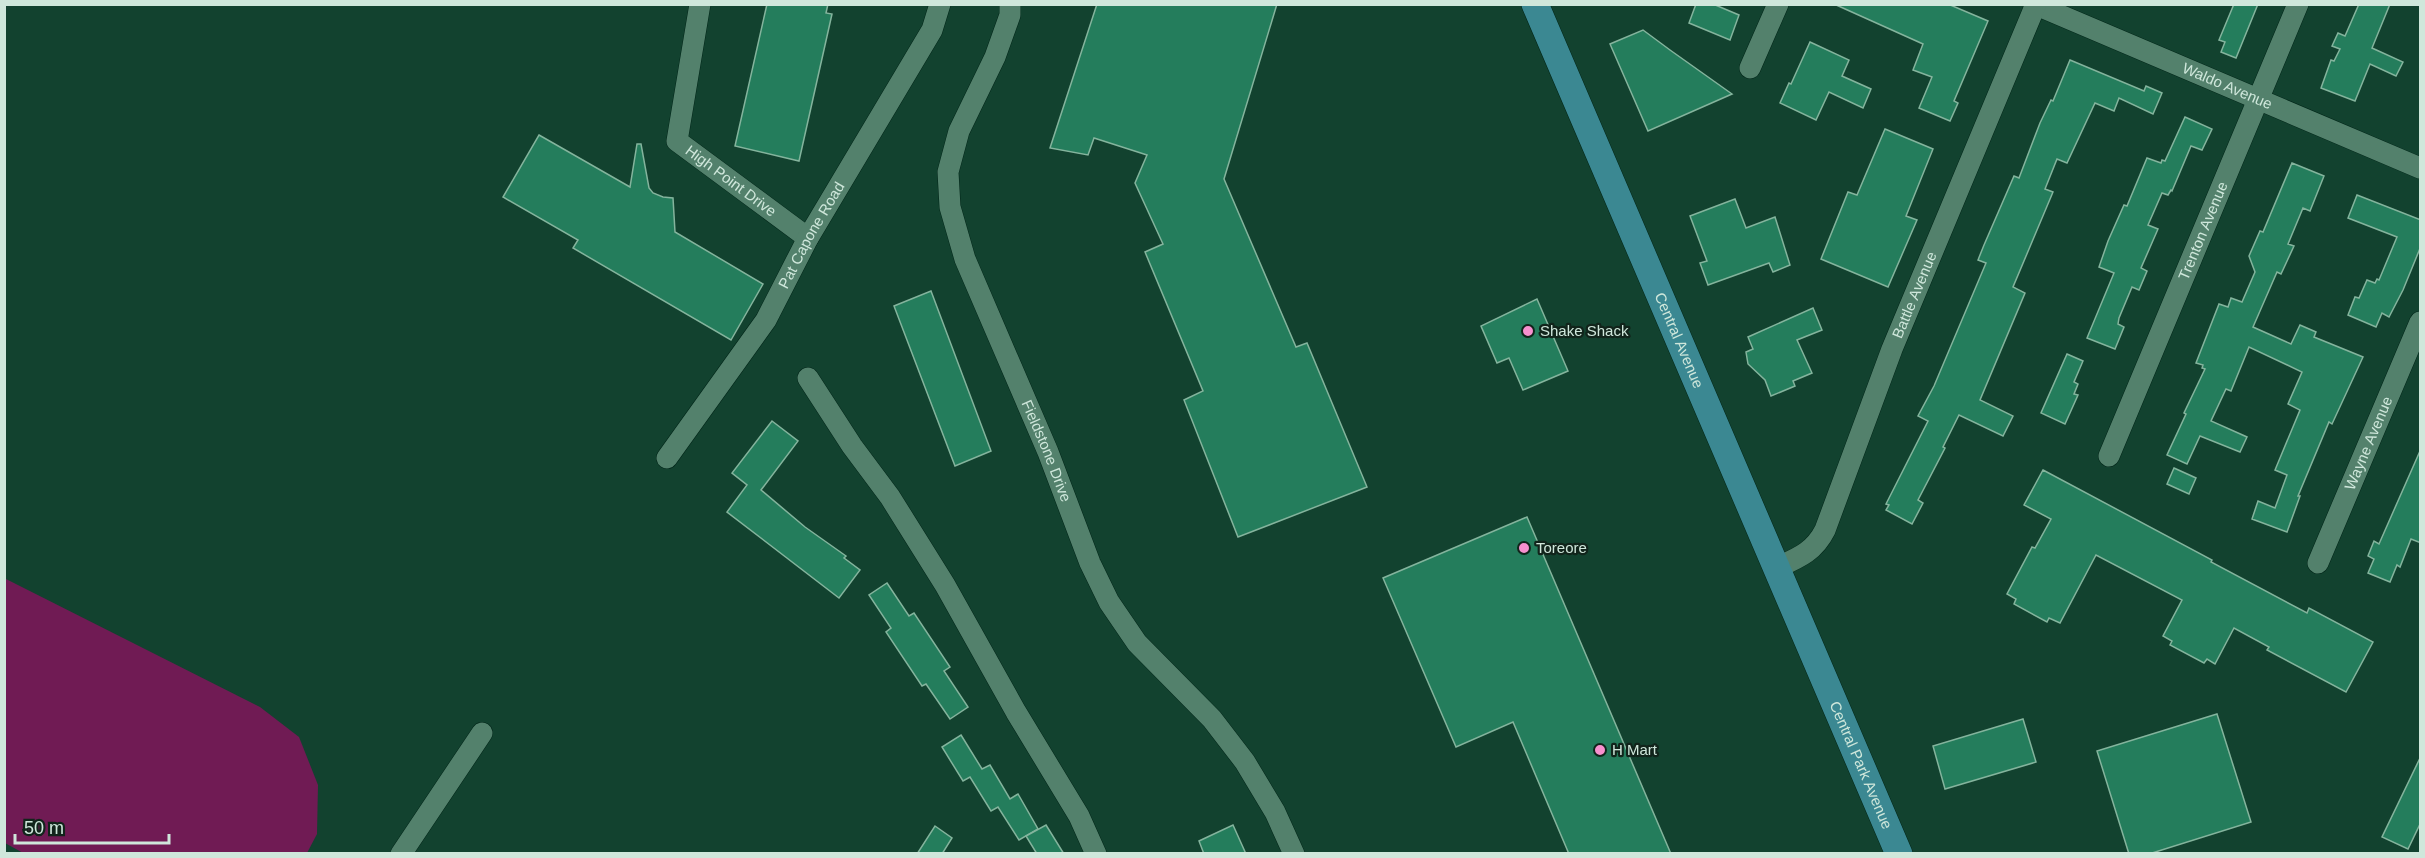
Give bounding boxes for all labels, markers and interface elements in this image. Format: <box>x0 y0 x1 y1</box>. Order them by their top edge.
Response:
street label: Waldo Avenue <box>2180 59 2275 112</box>
street label: High Point Drive <box>683 141 780 220</box>
street label: Pat Capone Road <box>775 179 847 291</box>
street label: Trenton Avenue <box>2175 179 2231 282</box>
street label: Battle Avenue <box>1888 249 1940 341</box>
street label: Central Avenue <box>1652 290 1707 391</box>
place label: Shake Shack <box>1540 322 1629 339</box>
marker: Shake Shack <box>1521 324 1535 338</box>
street label: Wayne Avenue <box>2341 394 2396 492</box>
street label: Fieldstone Drive <box>1019 397 1075 504</box>
place label: Toreore <box>1536 539 1587 556</box>
marker: Toreore <box>1517 541 1531 555</box>
street label: Central Park Avenue <box>1827 698 1896 831</box>
place label: H Mart <box>1612 741 1658 758</box>
marker: H Mart <box>1593 743 1607 757</box>
scale bar <box>15 807 170 845</box>
text: 50 m <box>24 818 64 838</box>

